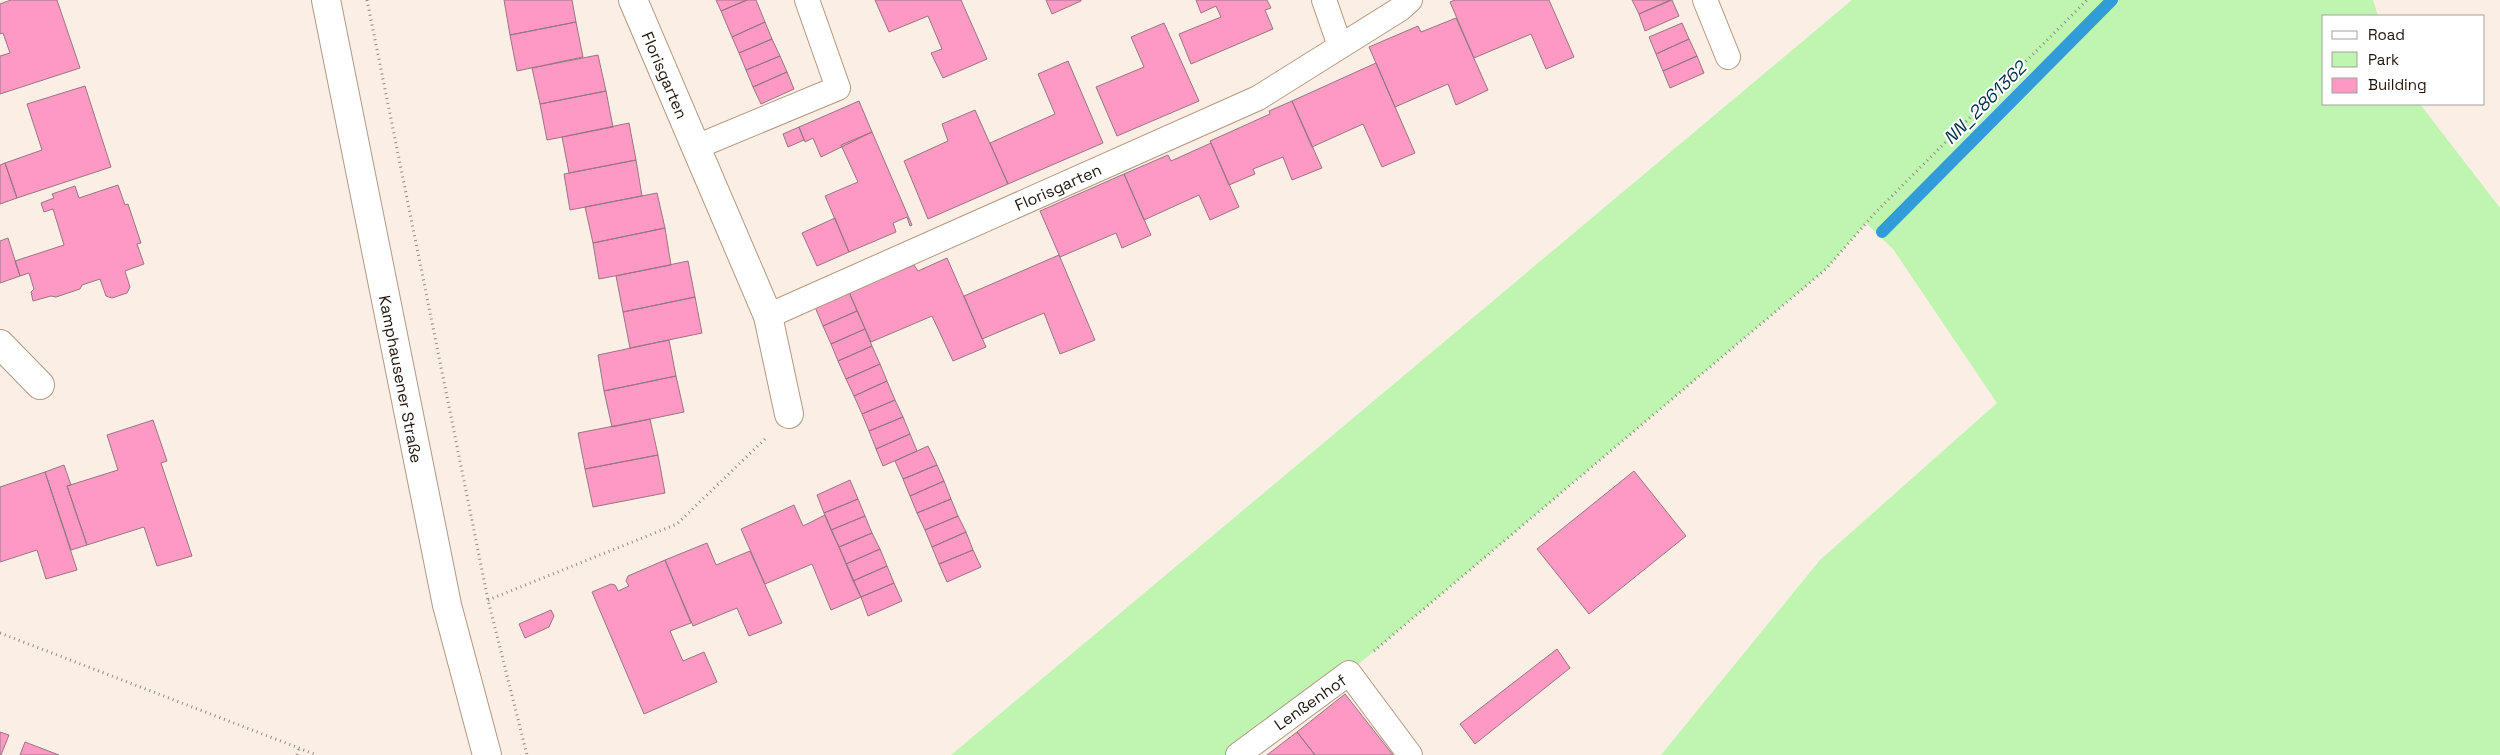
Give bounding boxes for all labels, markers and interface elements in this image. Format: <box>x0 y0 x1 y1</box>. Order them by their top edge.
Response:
legend <box>2322 15 2485 105</box>
text: Road <box>2368 25 2405 44</box>
street label: Florisgarten <box>637 28 692 122</box>
text: Park <box>2368 50 2399 69</box>
water label: NN_2861362 <box>1938 55 2033 149</box>
text: Building <box>2368 75 2427 94</box>
street label: Florisgarten <box>1012 159 1105 216</box>
street label: Kamphausener Straße <box>374 293 427 465</box>
street label: Lenßenhof <box>1270 670 1351 735</box>

